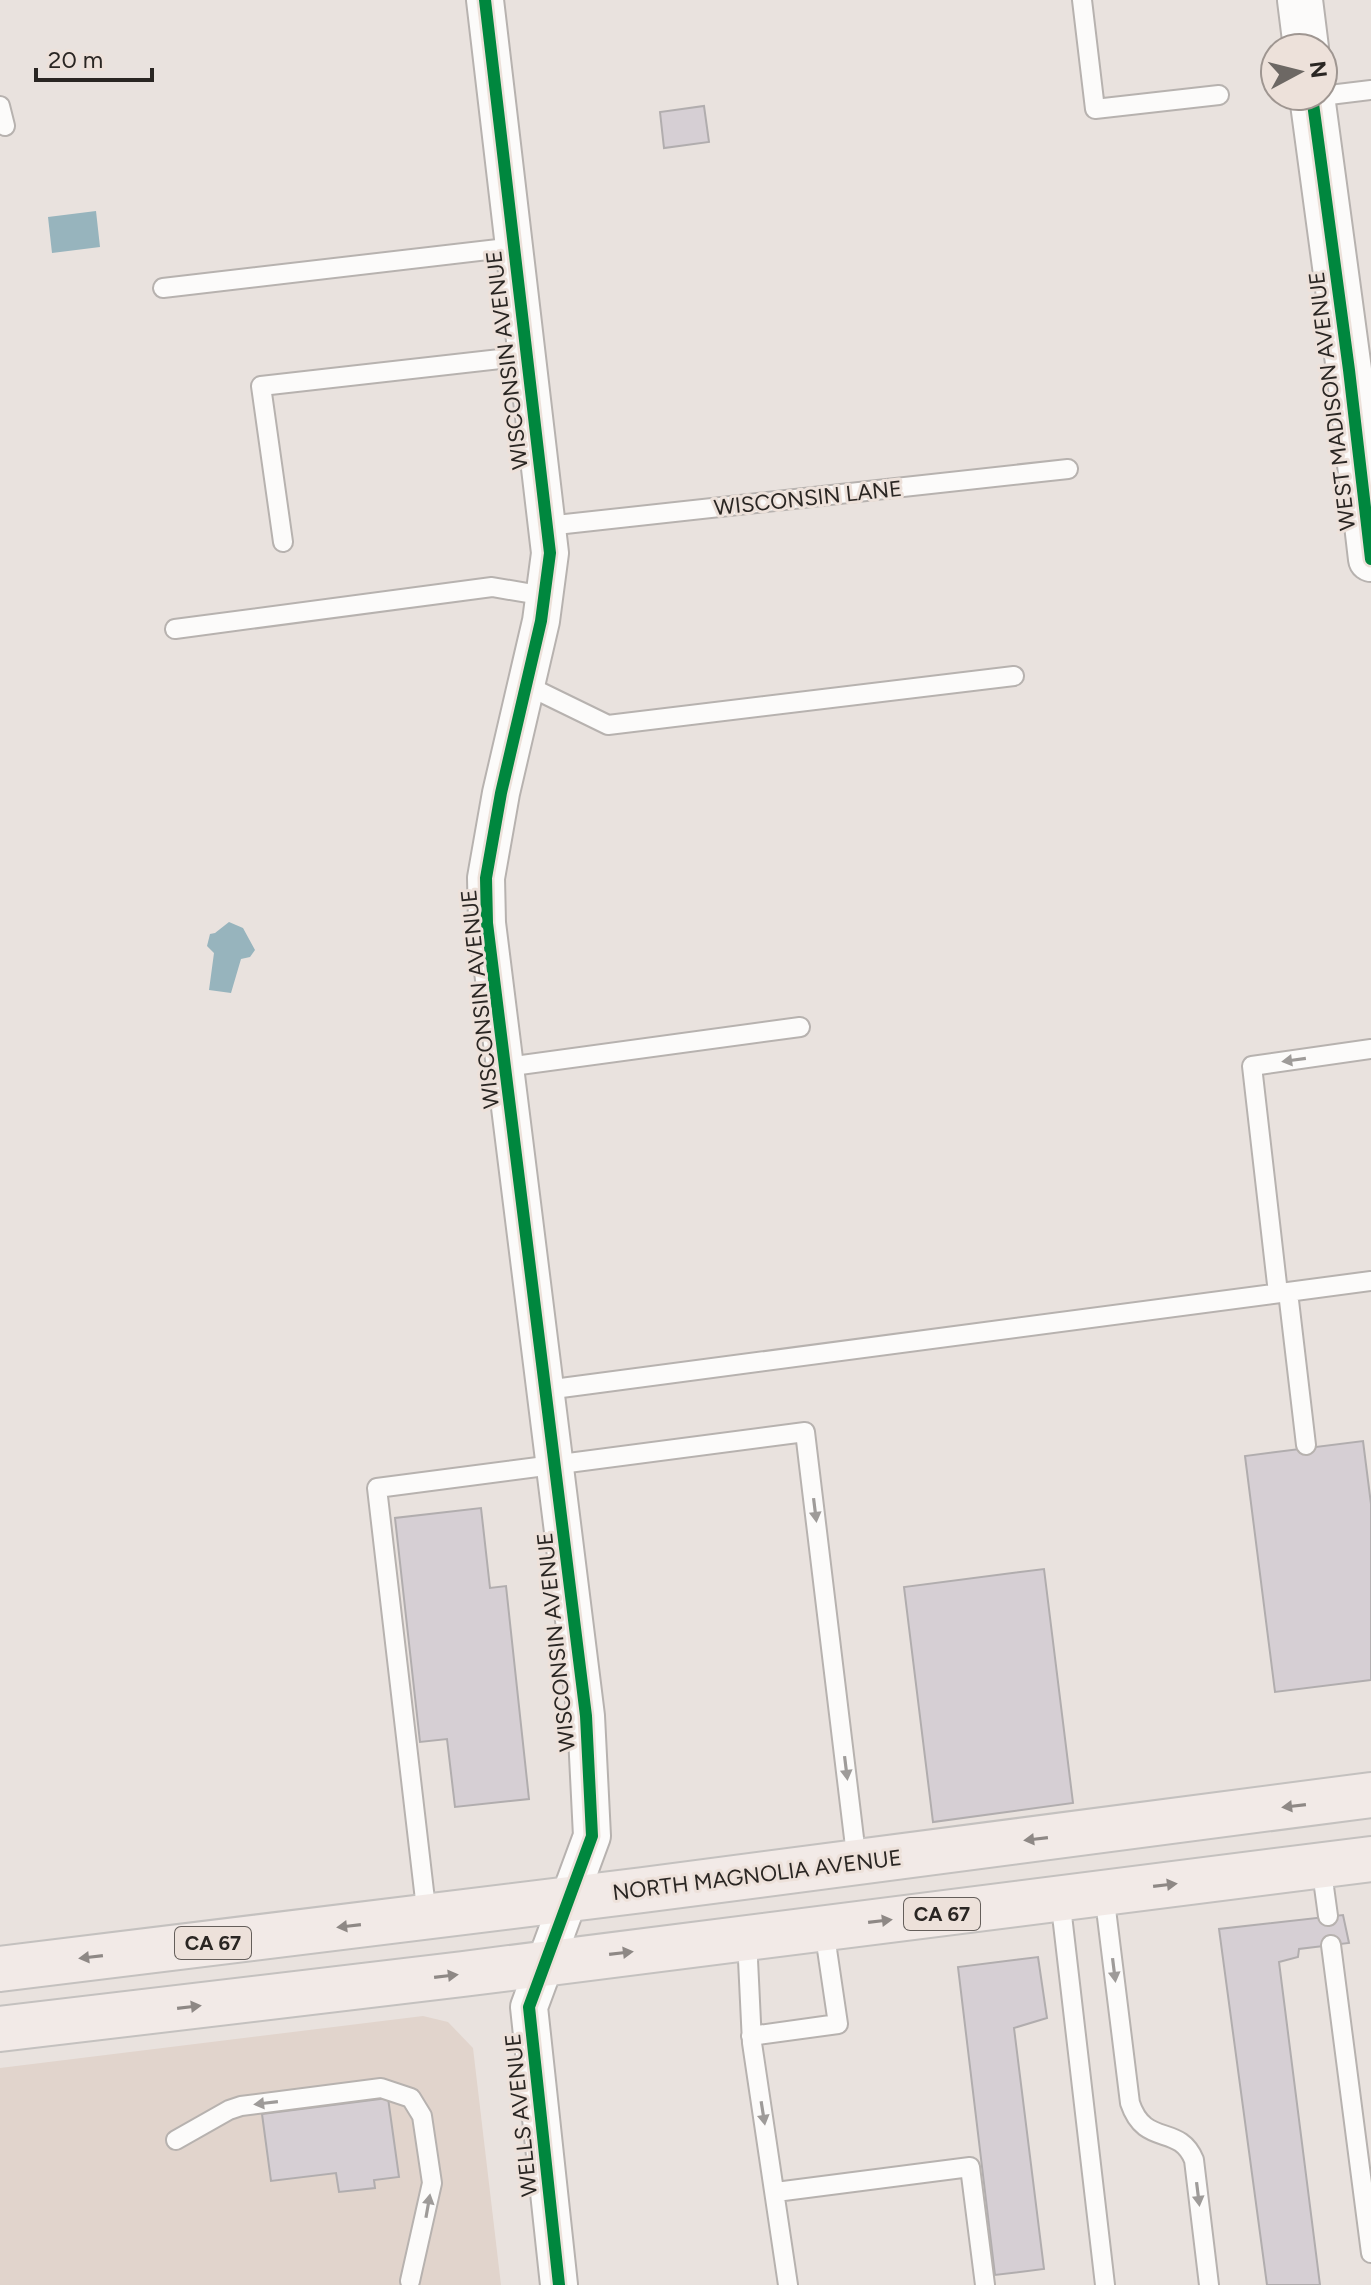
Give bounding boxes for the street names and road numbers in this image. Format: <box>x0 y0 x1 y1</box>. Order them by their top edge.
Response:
street label: WISCONSIN AVENUE <box>480 249 534 471</box>
street label: WEST MADISON AVENUE <box>1303 270 1361 532</box>
street label: WISCONSIN LANE <box>713 475 903 521</box>
street label: WISCONSIN AVENUE <box>455 888 505 1110</box>
street label: WISCONSIN AVENUE <box>531 1531 581 1753</box>
street label: NORTH MAGNOLIA AVENUE <box>611 1844 903 1906</box>
road number: CA 67 <box>904 1898 980 1930</box>
road number: CA 67 <box>175 1927 251 1959</box>
street label: WELLS AVENUE <box>499 2032 543 2198</box>

